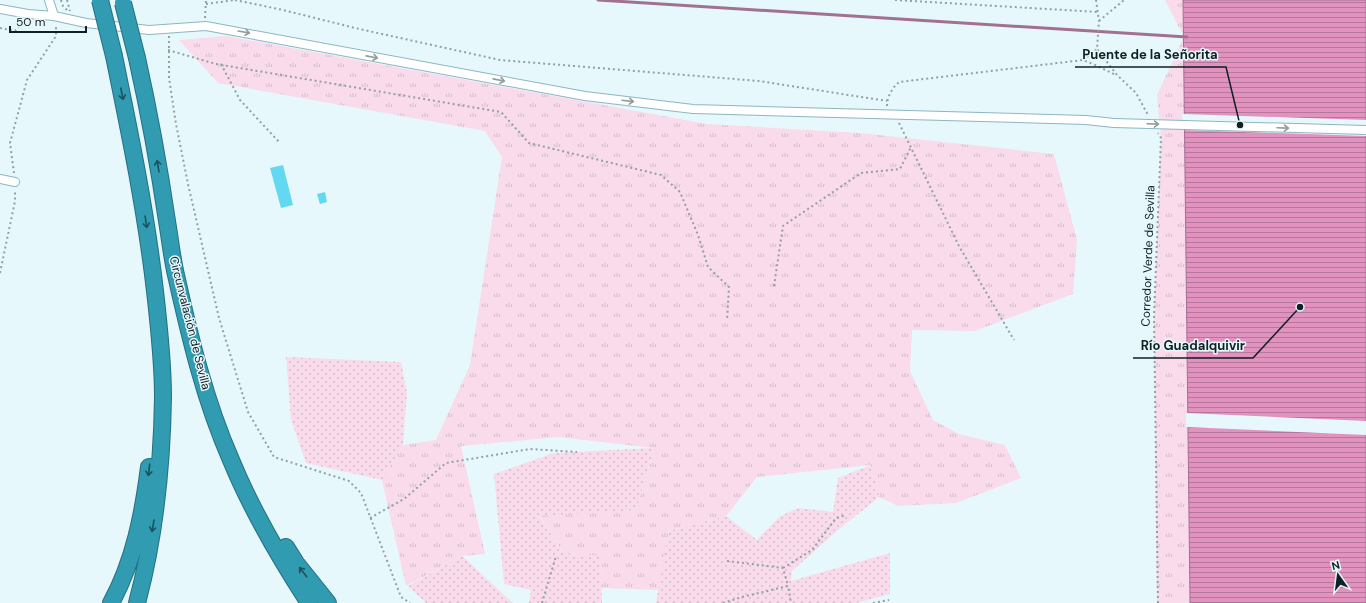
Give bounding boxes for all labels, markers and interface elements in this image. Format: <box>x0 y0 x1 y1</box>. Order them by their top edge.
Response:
scale bar <box>10 8 86 34</box>
text: 50 m <box>16 14 45 30</box>
one-way arrow <box>237 29 250 37</box>
callout: Puente de la Señorita <box>1075 42 1226 67</box>
text: Puente de la Señorita <box>1082 46 1218 63</box>
one-way arrow <box>365 53 378 61</box>
one-way arrow <box>493 77 506 85</box>
one-way arrow <box>118 88 126 101</box>
one-way arrow <box>621 97 634 105</box>
one-way arrow <box>1146 120 1159 128</box>
one-way arrow <box>1276 124 1289 132</box>
one-way arrow <box>153 160 161 173</box>
street label: Corredor Verde de Sevilla <box>1138 185 1158 327</box>
one-way arrow <box>142 215 150 228</box>
street label: Circunvalación de Sevilla <box>166 255 214 391</box>
callout: Río Guadalquivir <box>1133 333 1253 358</box>
text: Río Guadalquivir <box>1141 337 1246 354</box>
one-way arrow <box>145 463 152 476</box>
one-way arrow <box>149 519 157 532</box>
north arrow <box>1318 555 1358 595</box>
text: N <box>1330 558 1341 573</box>
one-way arrow <box>299 567 308 578</box>

